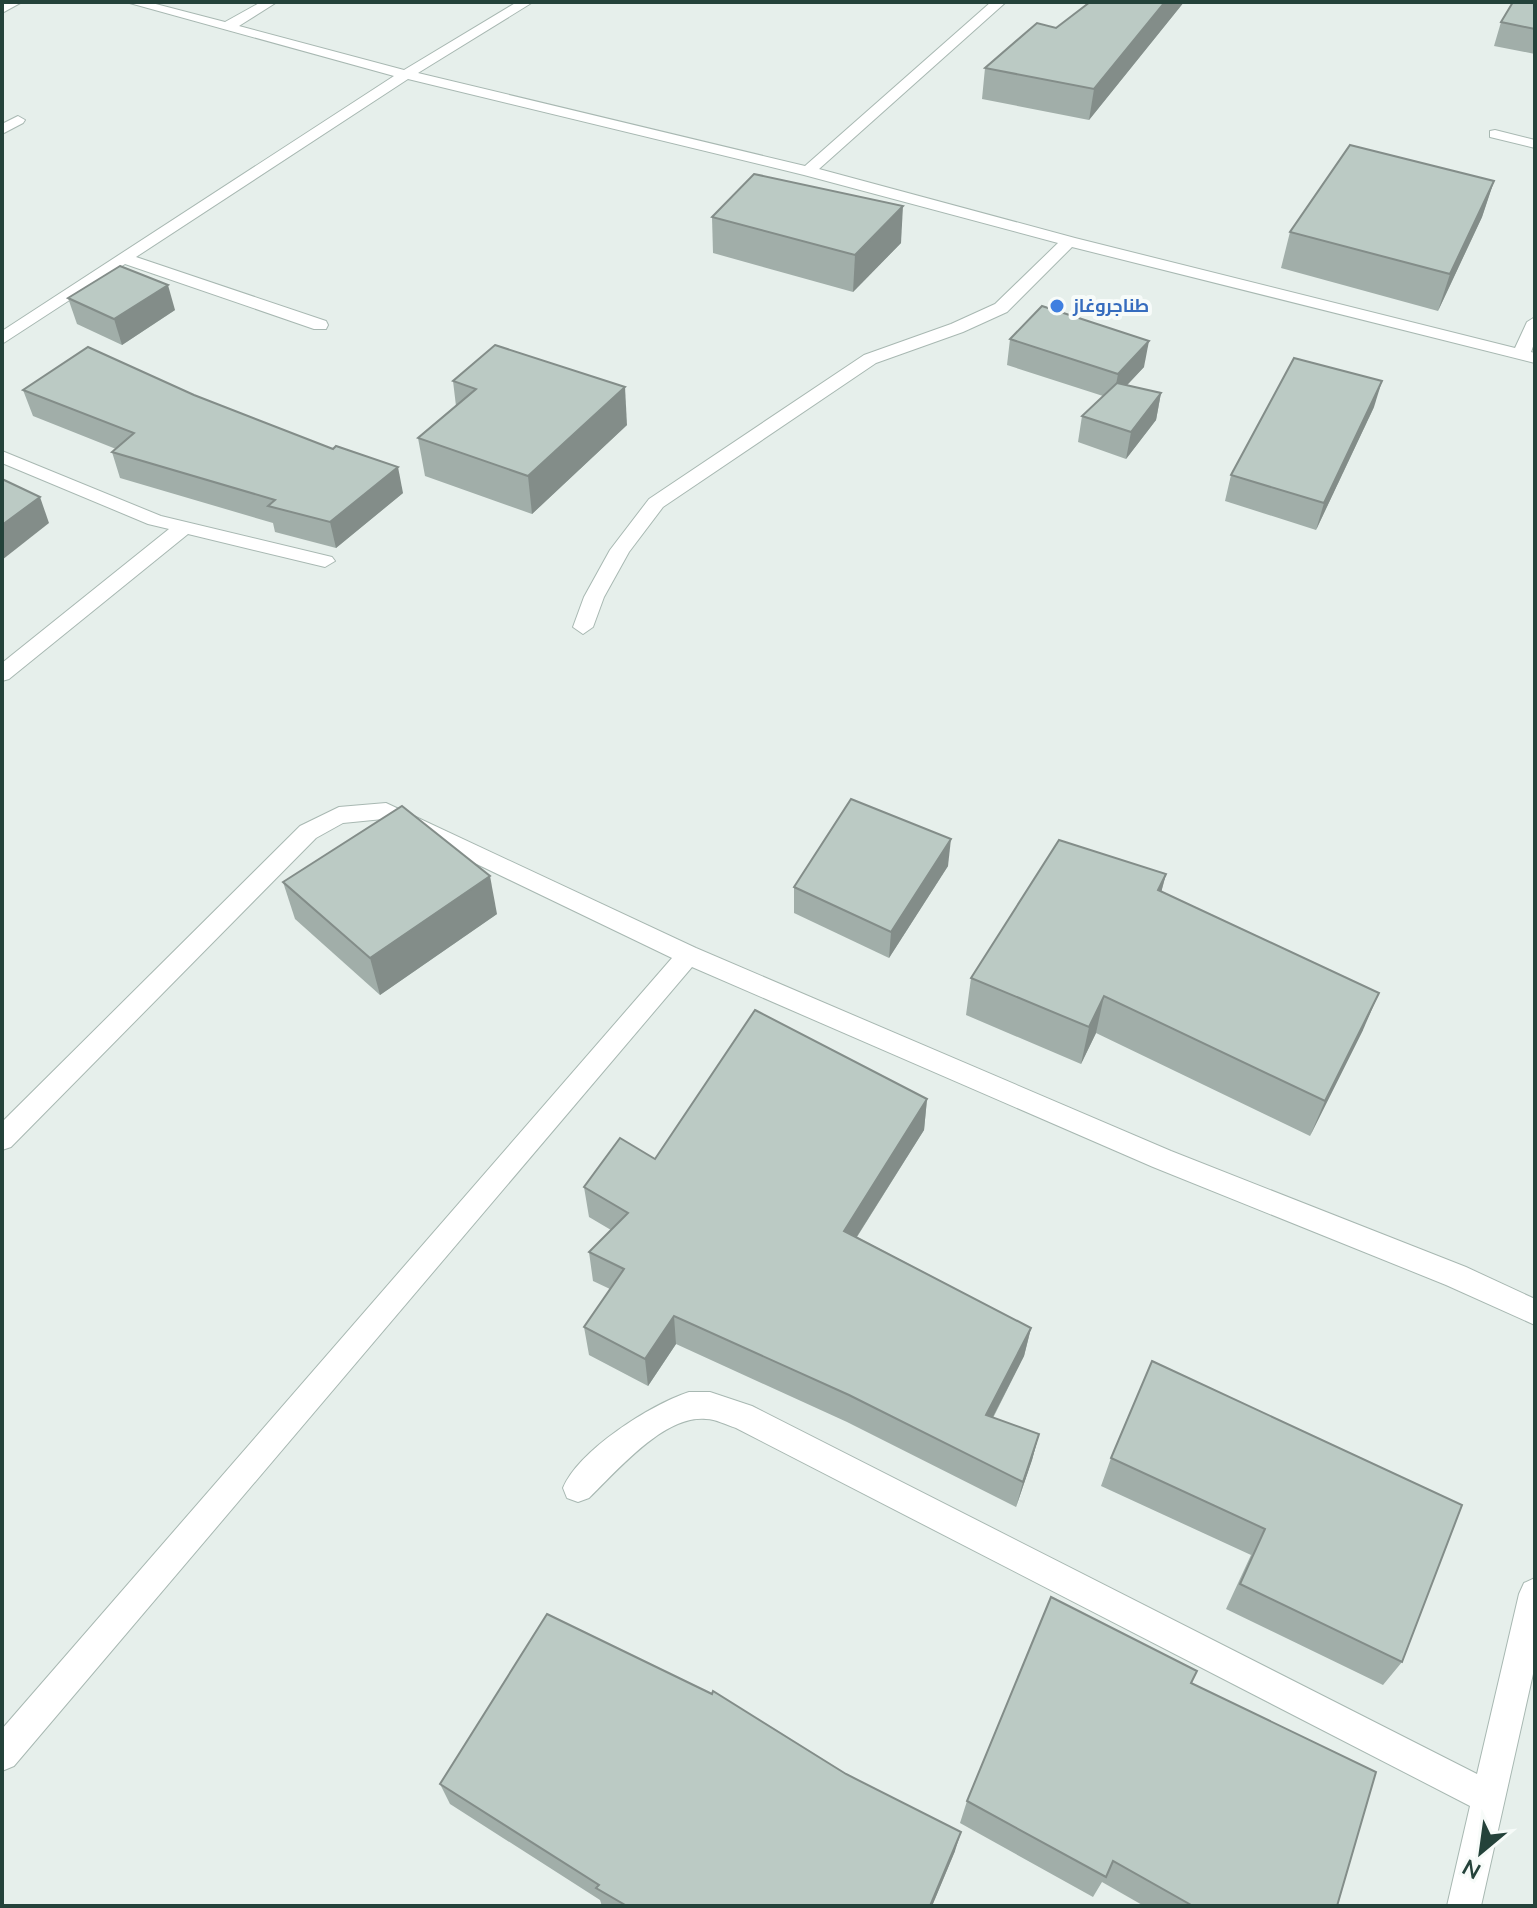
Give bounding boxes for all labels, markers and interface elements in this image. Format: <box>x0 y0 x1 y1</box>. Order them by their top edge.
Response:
place label: طناجروغاز <box>1072 294 1149 317</box>
marker: طناجروغاز <box>1048 297 1066 315</box>
north arrow <box>1441 1812 1521 1892</box>
text: N <box>1457 1853 1485 1886</box>

